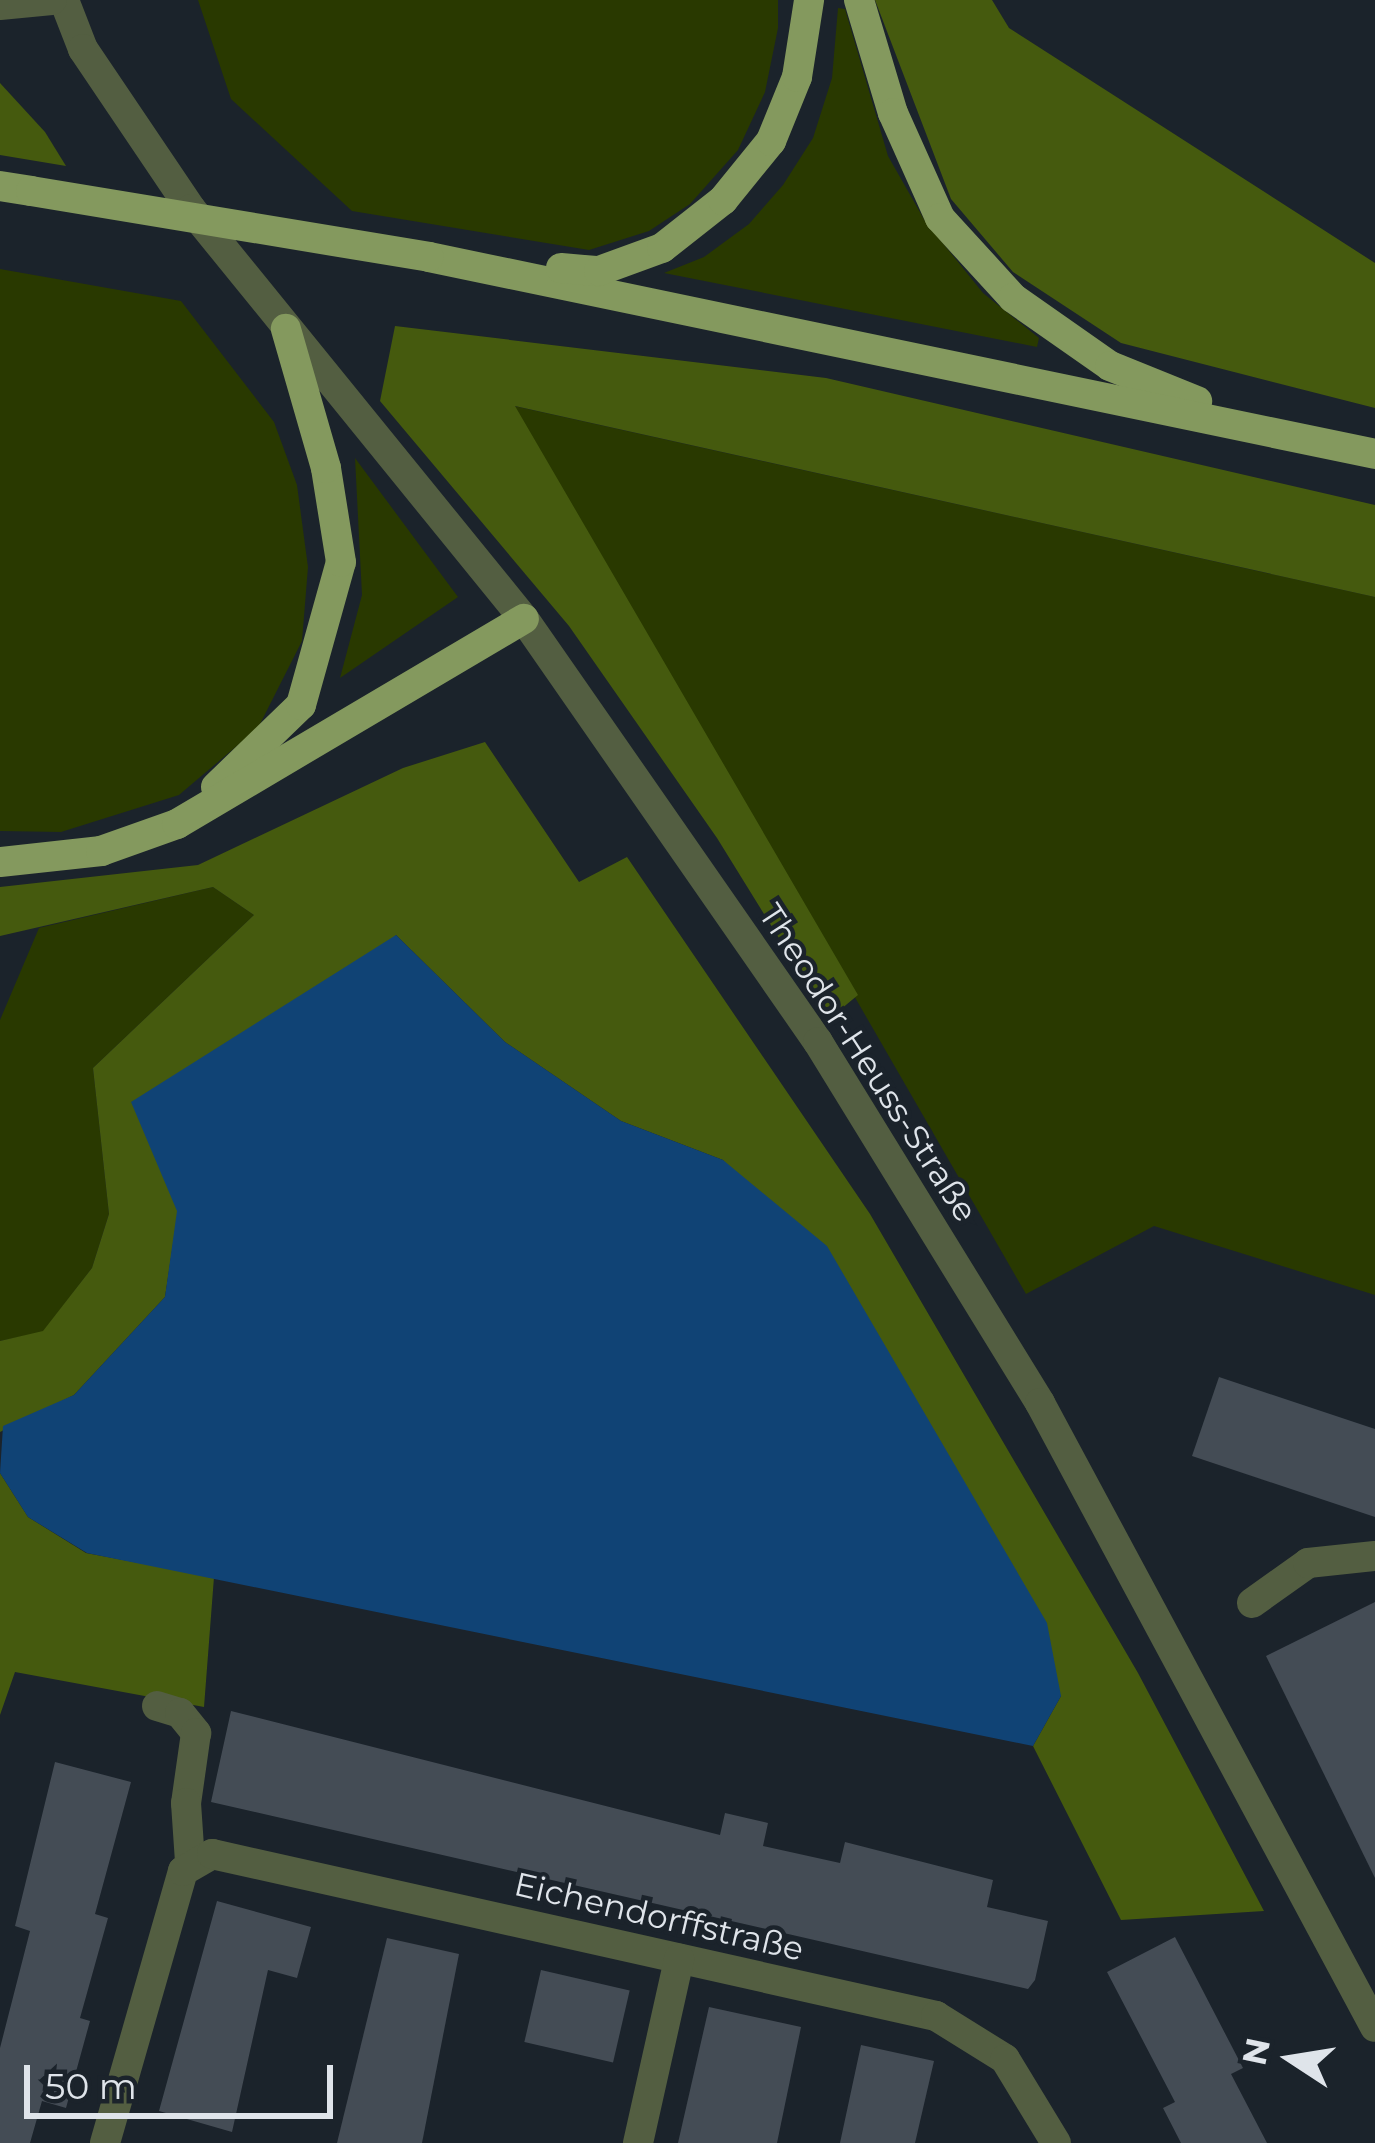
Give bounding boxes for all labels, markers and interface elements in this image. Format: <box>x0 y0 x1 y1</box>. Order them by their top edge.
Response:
street label: Theodor-Heuss-Straße <box>750 897 986 1229</box>
street label: Eichendorffstraße <box>511 1864 807 1970</box>
north arrow <box>1231 1999 1351 2119</box>
text: N <box>1233 2034 1278 2069</box>
scale bar <box>30 2041 339 2115</box>
text: 50 m <box>45 2064 137 2108</box>

